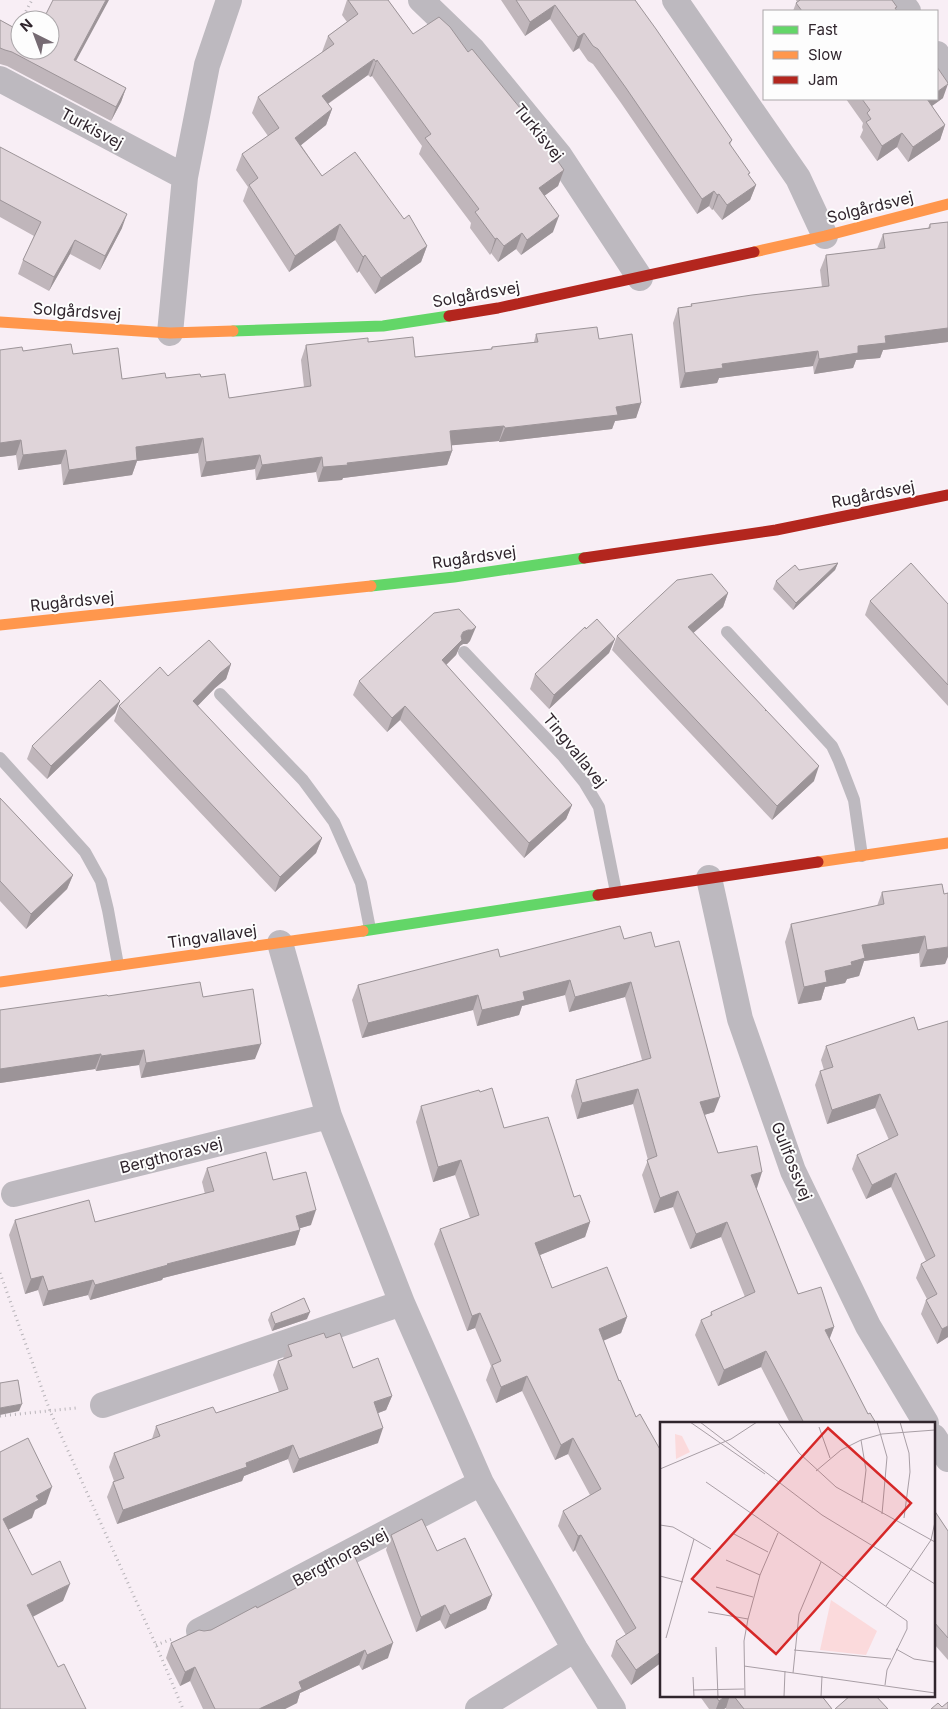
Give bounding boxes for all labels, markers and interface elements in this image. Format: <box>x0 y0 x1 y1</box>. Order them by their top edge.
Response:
north arrow <box>10 10 60 60</box>
legend <box>763 10 938 100</box>
text: N <box>16 15 36 35</box>
text: Fast <box>808 20 838 39</box>
text: Slow <box>808 45 842 64</box>
text: Jam <box>808 70 838 89</box>
street label: Turkisvej <box>510 99 568 165</box>
street label: Turkisvej <box>57 103 127 153</box>
street label: Solgårdsvej <box>825 187 915 227</box>
street label: Solgårdsvej <box>431 276 521 312</box>
street label: Solgårdsvej <box>32 298 122 324</box>
street label: Rugårdsvej <box>830 476 916 512</box>
street label: Rugårdsvej <box>431 541 517 573</box>
street label: Rugårdsvej <box>29 587 115 615</box>
street label: Tingvallavej <box>539 709 611 791</box>
street label: Tingvallavej <box>166 920 258 952</box>
street label: Gullfossvej <box>767 1119 817 1203</box>
street label: Bergthorasvej <box>118 1133 224 1177</box>
inset map <box>660 1422 936 1696</box>
street label: Bergthorasvej <box>289 1524 391 1590</box>

